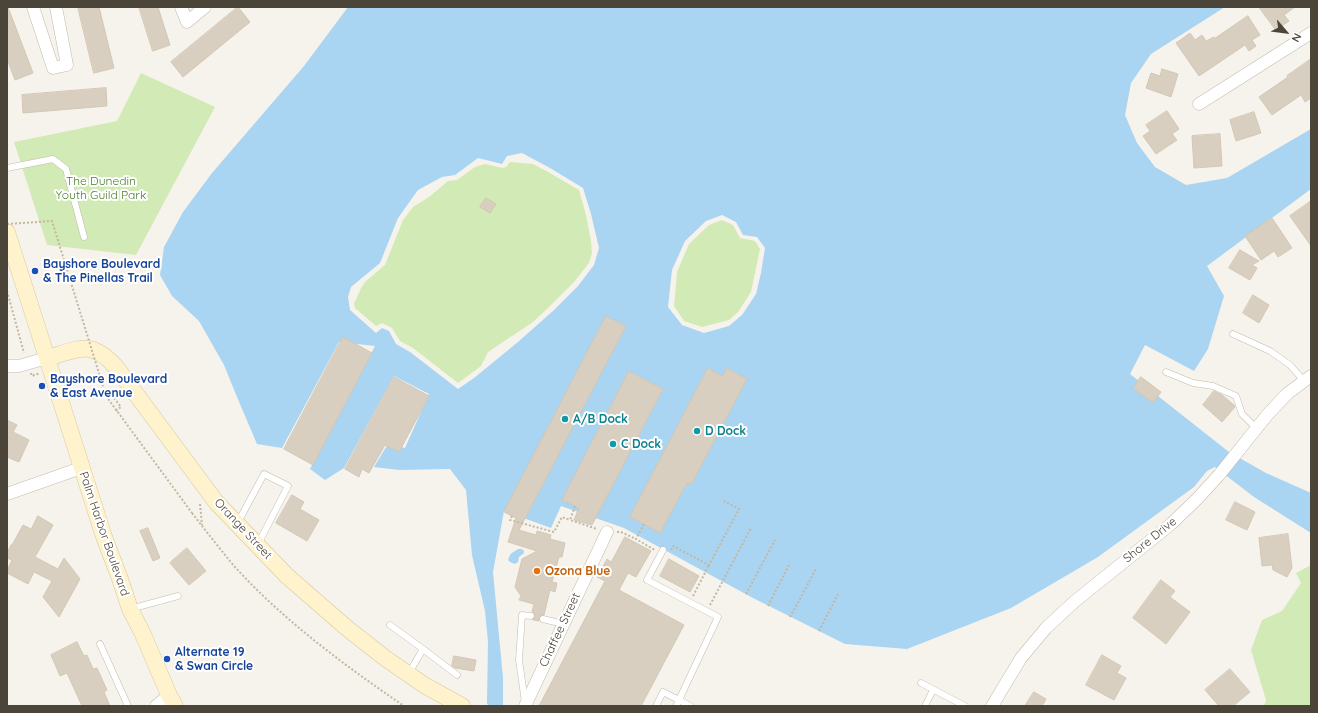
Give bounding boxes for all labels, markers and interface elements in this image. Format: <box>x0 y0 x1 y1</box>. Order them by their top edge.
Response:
north arrow <box>1266 12 1306 52</box>
text: N <box>1289 31 1305 44</box>
park label: The Dunedin Youth Guild Park <box>56 174 146 202</box>
place label: Bayshore Boulevard & The Pinellas Trail <box>43 257 160 285</box>
marker: Bayshore Boulevard & The Pinellas Trail <box>30 266 40 276</box>
place label: Bayshore Boulevard & East Avenue <box>50 372 167 400</box>
marker: Bayshore Boulevard & East Avenue <box>37 381 47 391</box>
place label: A/B Dock <box>573 412 628 426</box>
marker: A/B Dock <box>560 414 570 424</box>
place label: D Dock <box>705 424 746 438</box>
marker: D Dock <box>692 426 702 436</box>
place label: C Dock <box>621 437 661 451</box>
marker: C Dock <box>608 439 618 449</box>
street label: Palm Harbor Boulevard <box>76 470 132 598</box>
street label: Orange Street <box>211 496 275 562</box>
street label: Shore Drive <box>1121 514 1179 566</box>
place label: Ozona Blue <box>545 564 610 578</box>
marker: Ozona Blue <box>532 566 542 576</box>
street label: Chaffee Street <box>537 591 583 669</box>
place label: Alternate 19 & Swan Circle <box>175 645 253 673</box>
marker: Alternate 19 & Swan Circle <box>162 654 172 664</box>

